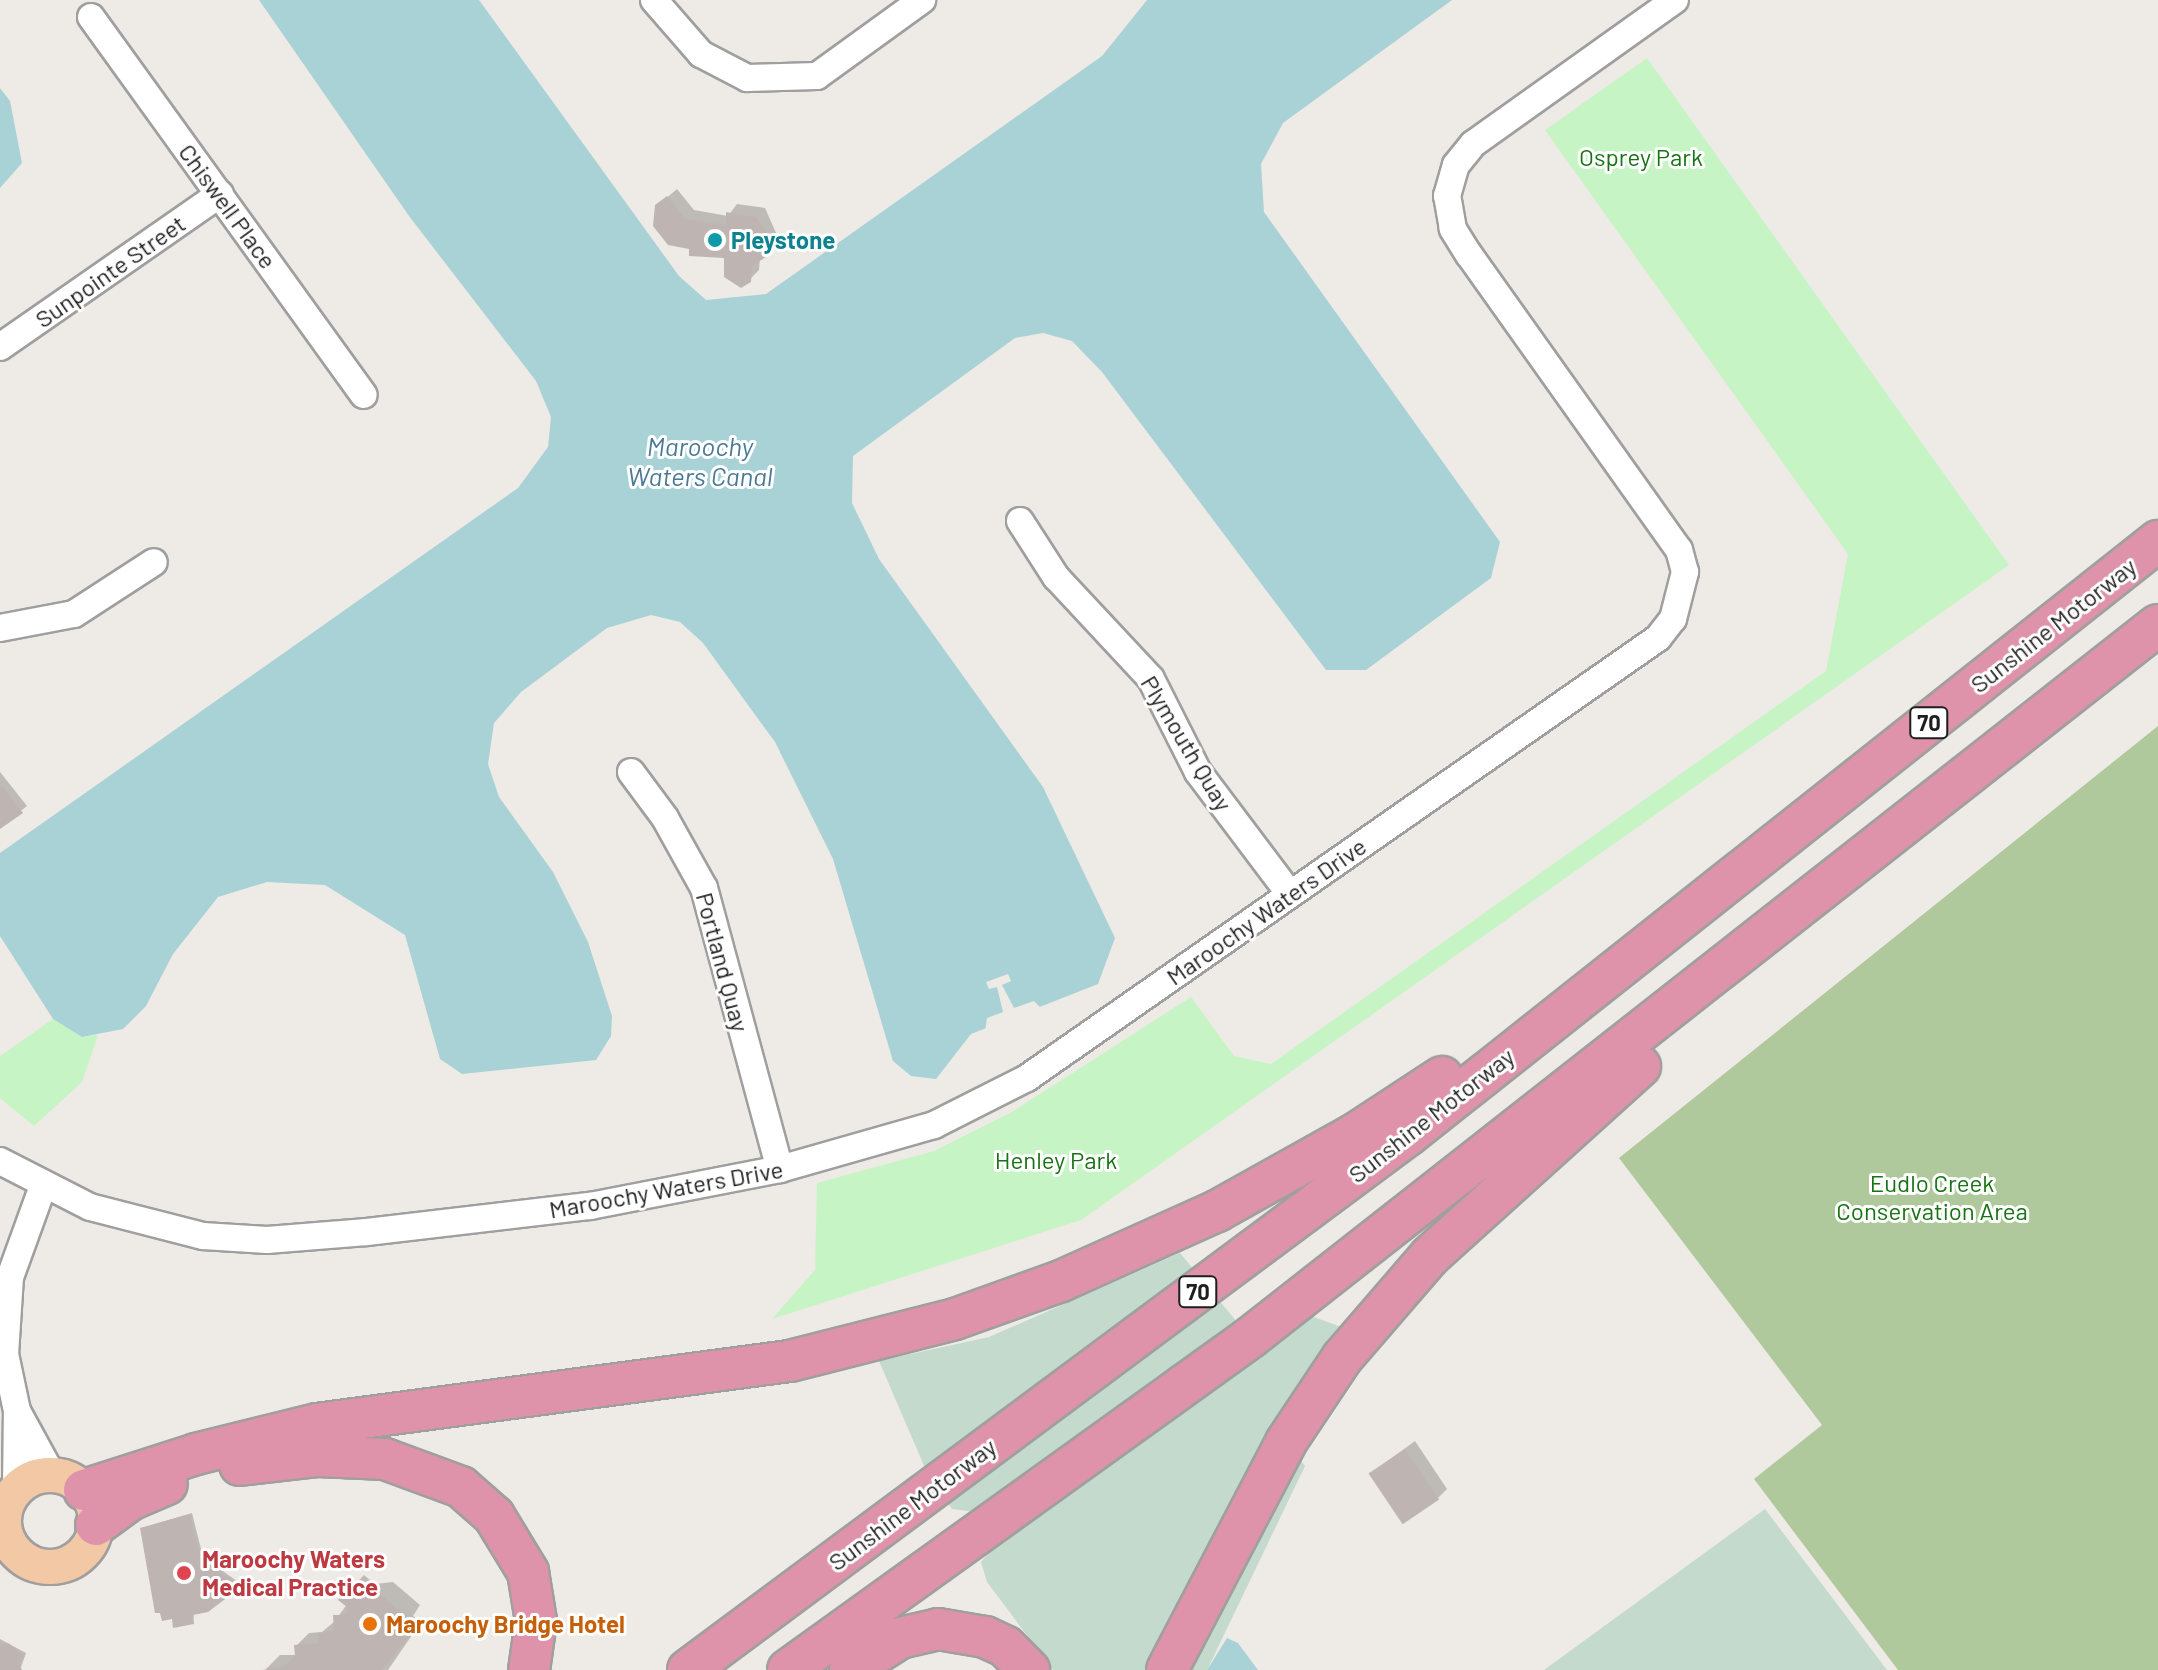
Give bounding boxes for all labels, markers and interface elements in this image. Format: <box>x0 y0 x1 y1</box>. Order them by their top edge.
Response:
street label: Chiswell Place <box>173 138 283 274</box>
park label: Osprey Park <box>1579 143 1703 171</box>
street label: Sunpointe Street <box>29 209 191 333</box>
place label: Pleystone <box>731 226 835 254</box>
marker: Pleystone <box>706 231 724 249</box>
water label: Maroochy Waters Canal <box>627 430 773 492</box>
street label: Sunshine Motorway <box>1965 551 2141 699</box>
street label: Plymouth Quay <box>1135 670 1239 816</box>
road number: 70 <box>1909 705 1949 741</box>
street label: Maroochy Waters Drive <box>1161 831 1371 991</box>
street label: Portland Quay <box>691 889 755 1035</box>
street label: Sunshine Motorway <box>1343 1041 1519 1189</box>
park label: Henley Park <box>995 1146 1117 1174</box>
street label: Maroochy Waters Drive <box>547 1154 785 1224</box>
park label: Eudlo Creek Conservation Area <box>1836 1169 2028 1225</box>
road number: 70 <box>1178 1274 1218 1310</box>
street label: Sunshine Motorway <box>823 1432 1001 1576</box>
place label: Maroochy Waters Medical Practice <box>202 1545 385 1601</box>
marker: Maroochy Waters Medical Practice <box>173 1562 195 1584</box>
place label: Maroochy Bridge Hotel <box>386 1610 625 1638</box>
marker: Maroochy Bridge Hotel <box>361 1615 379 1633</box>

